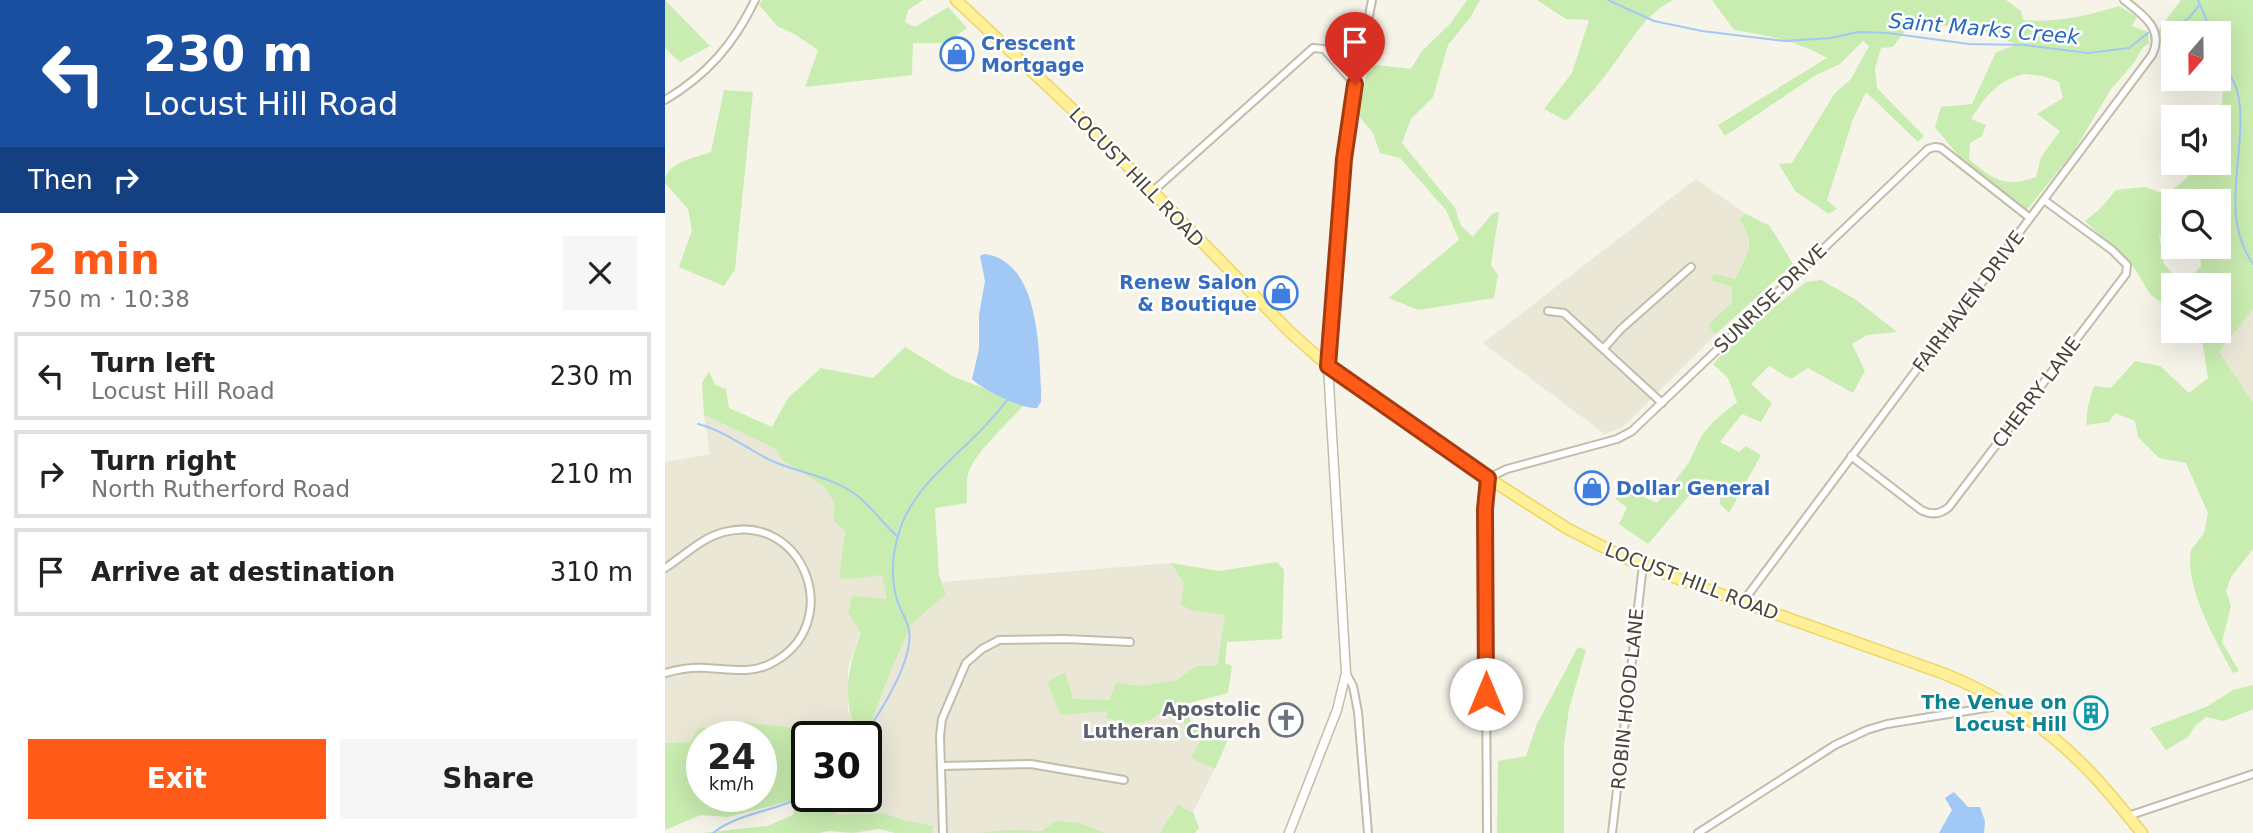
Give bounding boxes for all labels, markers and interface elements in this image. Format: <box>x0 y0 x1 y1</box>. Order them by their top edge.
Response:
water label: Saint Marks Creek <box>1888 9 2081 49</box>
pin <box>1325 12.0 1385 84</box>
north arrow <box>2161 21 2231 91</box>
map controls <box>2161 21 2231 343</box>
icon: arrive <box>1336 23 1374 61</box>
text: 230 m <box>143 26 313 83</box>
icon: left <box>28 28 119 119</box>
place label: Crescent Mortgage <box>981 32 1084 76</box>
shop icon: Crescent Mortgage <box>938 35 976 73</box>
text: Locust Hill Road <box>143 85 398 123</box>
street label: LOCUST HILL ROAD <box>1065 103 1209 251</box>
button: sound <box>2161 105 2231 175</box>
icon: right <box>107 161 145 199</box>
text: Then <box>28 165 93 195</box>
button: search <box>2161 189 2231 259</box>
street label: FAIRHAVEN DRIVE <box>1908 226 2028 376</box>
text: 2 min <box>28 235 160 284</box>
button: close <box>563 236 637 310</box>
street label: SUNRISE DRIVE <box>1709 239 1831 357</box>
place label: Renew Salon & Boutique <box>1119 271 1257 315</box>
button: layers <box>2161 273 2231 343</box>
shop icon: Renew Salon & Boutique <box>1262 274 1300 312</box>
text: 750 m · 10:38 <box>28 286 190 312</box>
street label: CHERRY LANE <box>1987 332 2085 452</box>
text: Turn left <box>91 348 215 378</box>
icon: left <box>32 357 70 395</box>
text: 230 m <box>550 361 633 391</box>
text: Locust Hill Road <box>91 378 275 404</box>
text: Turn right <box>91 446 236 476</box>
icon: right <box>32 455 70 493</box>
text: 210 m <box>550 459 633 489</box>
shop icon: Dollar General <box>1573 469 1611 507</box>
text: North Rutherford Road <box>91 476 350 502</box>
place label: Dollar General <box>1616 477 1770 499</box>
street label: LOCUST HILL ROAD <box>1602 538 1782 624</box>
icon: arrive <box>32 553 70 591</box>
text: Arrive at destination <box>91 557 395 587</box>
text: 310 m <box>550 557 633 587</box>
street label: ROBIN HOOD LANE <box>1607 607 1647 791</box>
position arrow <box>1449 657 1523 731</box>
place label: The Venue on Locust Hill <box>1921 691 2067 735</box>
building icon: The Venue on Locust Hill <box>2072 694 2110 732</box>
place label: Apostolic Lutheran Church <box>1082 698 1261 742</box>
church icon: Apostolic Lutheran Church <box>1267 701 1305 739</box>
speed limit sign: 30 <box>791 721 882 812</box>
text: 24 <box>707 737 756 777</box>
button: Exit <box>28 739 326 819</box>
button: Share <box>340 739 637 819</box>
text: km/h <box>709 773 754 794</box>

